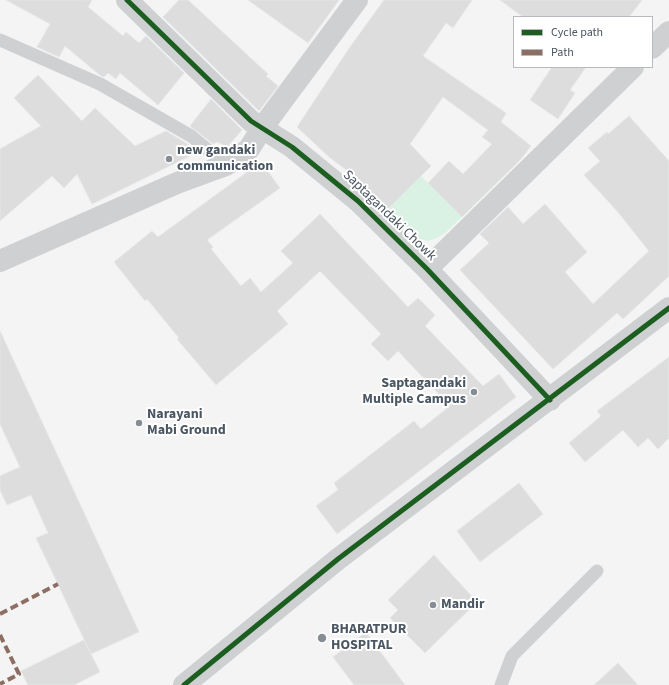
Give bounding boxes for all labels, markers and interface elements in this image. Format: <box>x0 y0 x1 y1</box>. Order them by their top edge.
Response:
legend <box>513 16 653 68</box>
text: Cycle path <box>551 24 603 41</box>
text: Path <box>551 44 574 61</box>
place label: new gandaki communication <box>177 143 273 176</box>
marker: new gandaki communication <box>164 154 174 164</box>
street label: Saptagandaki Chowk <box>339 167 439 265</box>
place label: Saptagandaki Multiple Campus <box>362 376 466 408</box>
marker: Saptagandaki Multiple Campus <box>469 387 479 397</box>
place label: Narayani Mabi Ground <box>147 407 226 440</box>
marker: Narayani Mabi Ground <box>134 418 144 428</box>
place label: Mandir <box>441 597 485 613</box>
marker: Mandir <box>428 600 438 610</box>
place label: BHARATPUR HOSPITAL <box>331 622 406 654</box>
marker: BHARATPUR HOSPITAL <box>316 632 328 644</box>

